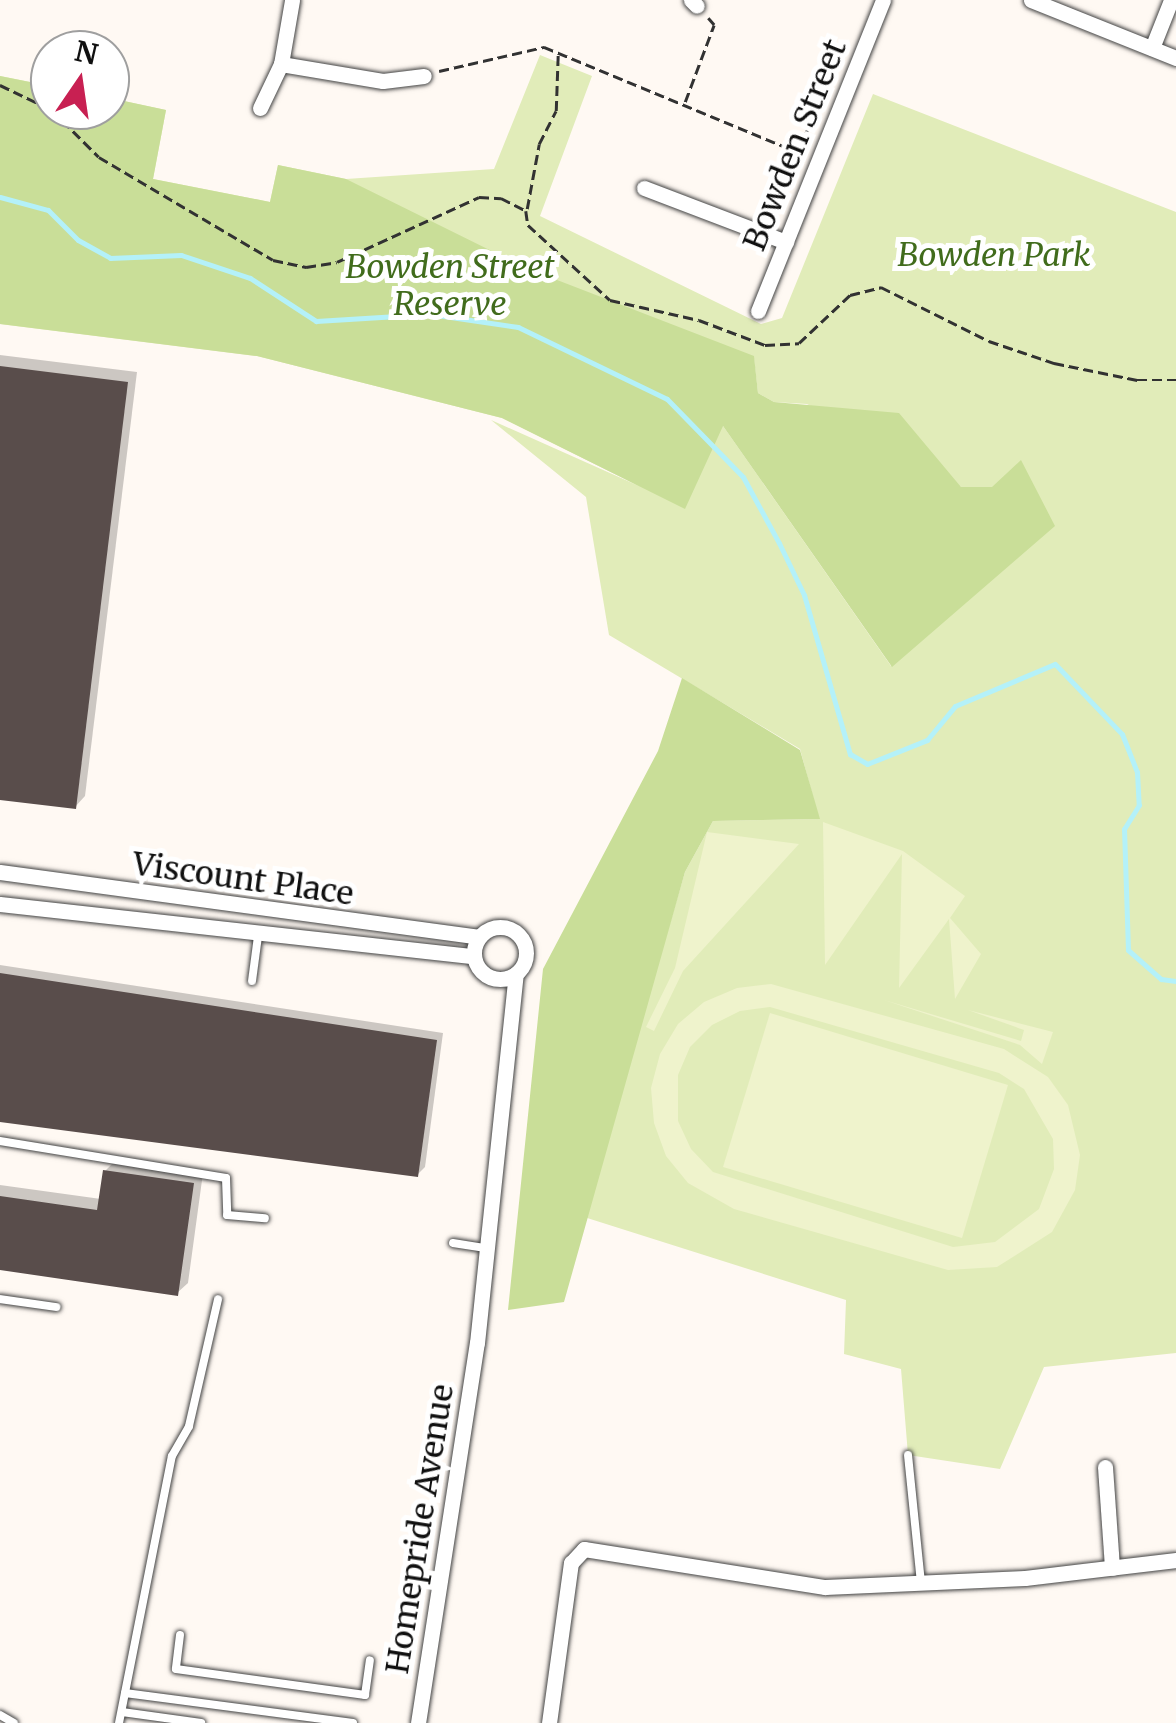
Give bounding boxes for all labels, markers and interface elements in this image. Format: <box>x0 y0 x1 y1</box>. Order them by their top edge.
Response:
north arrow <box>30 30 130 130</box>
text: N <box>71 33 101 73</box>
street label: Bowden Street <box>735 34 855 256</box>
park label: Bowden Park <box>898 236 1090 274</box>
park label: Bowden Street Reserve <box>345 249 555 324</box>
street label: Viscount Place <box>130 845 356 913</box>
street label: Homepride Avenue <box>378 1382 462 1676</box>

